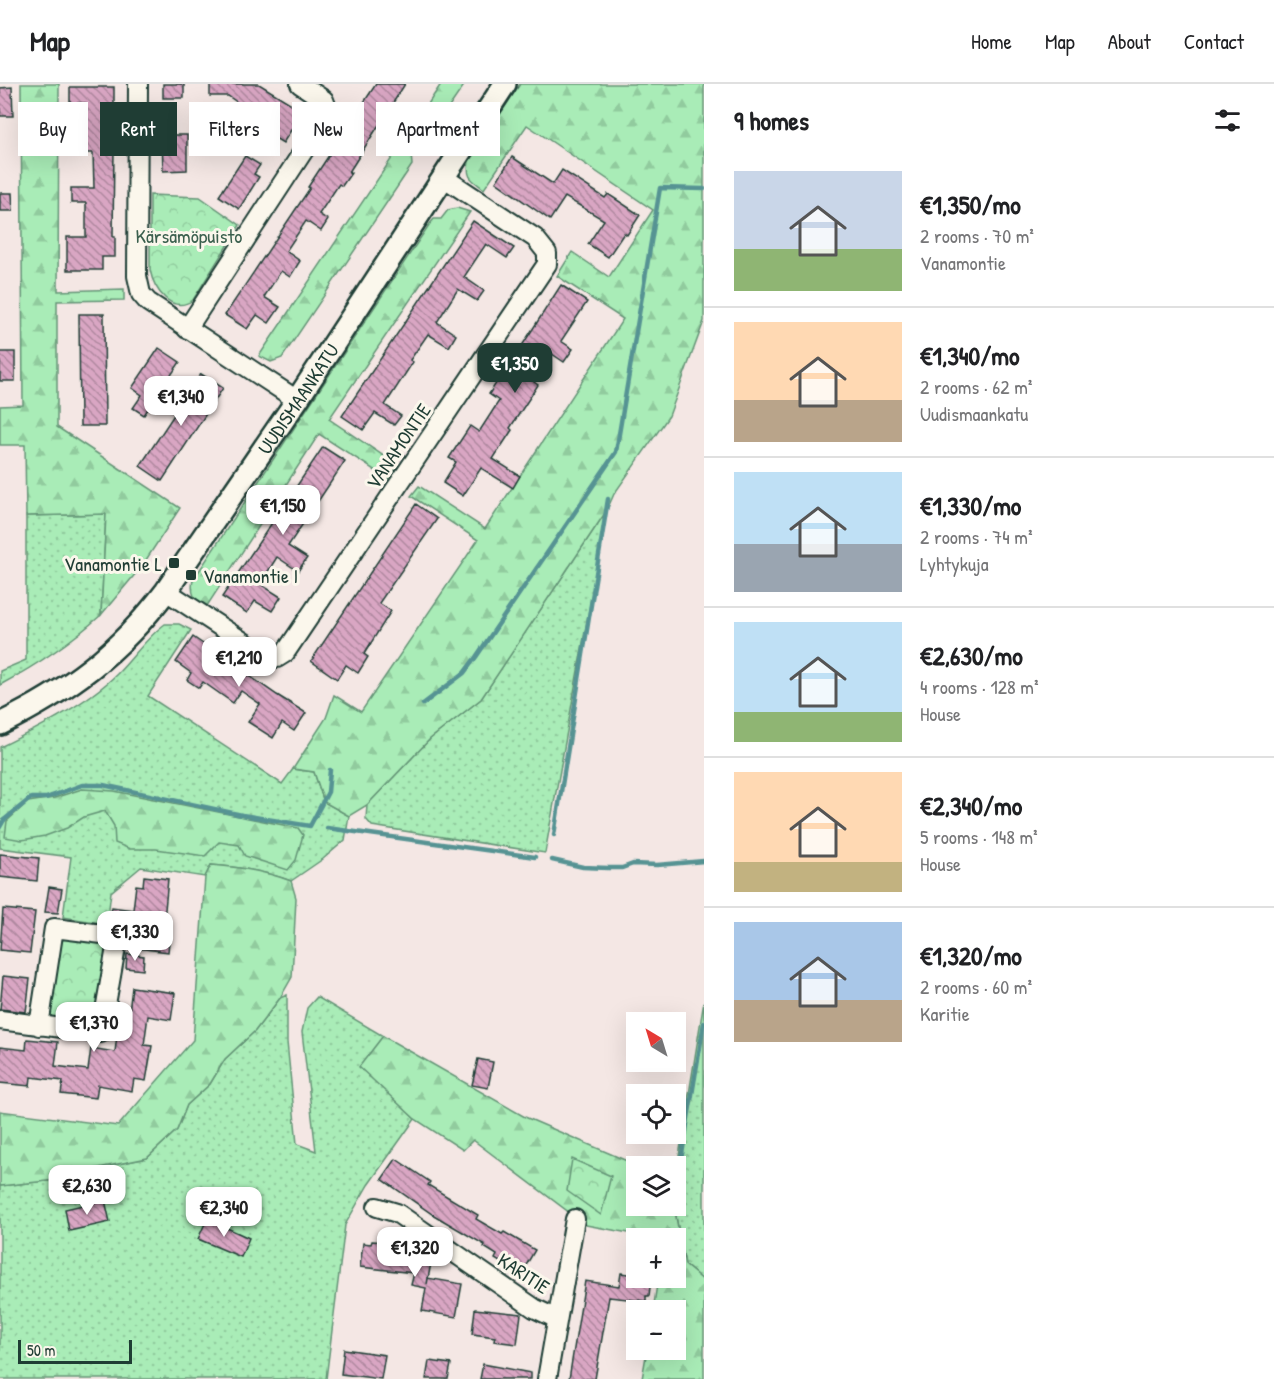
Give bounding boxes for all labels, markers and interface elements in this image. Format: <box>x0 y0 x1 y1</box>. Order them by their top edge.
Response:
text: Map <box>30 22 70 60</box>
text: Home <box>971 27 1012 56</box>
text: Map <box>1045 27 1075 56</box>
text: About <box>1108 27 1151 56</box>
text: Contact <box>1184 27 1244 56</box>
chip: Buy <box>18 102 88 156</box>
chip: Rent <box>100 102 177 156</box>
chip: Filters <box>189 102 280 156</box>
chip: New <box>292 102 364 156</box>
chip: Apartment <box>376 102 500 156</box>
text: 9 homes <box>734 103 809 138</box>
icon: filters <box>1211 104 1244 137</box>
text: €1,350/mo <box>920 187 1021 222</box>
icon: home <box>782 195 854 267</box>
park label: Kärsämöpuisto <box>136 222 242 249</box>
text: 2 rooms · 70 m² <box>920 222 1034 249</box>
text: Vanamontie <box>920 249 1006 276</box>
street label: UUDISMAANKATU <box>251 338 344 459</box>
text: €1,340/mo <box>920 338 1019 373</box>
pin: €1,350 <box>466 343 564 394</box>
icon: home <box>782 346 854 418</box>
text: €1,350 <box>491 349 539 376</box>
text: 2 rooms · 62 m² <box>920 373 1032 400</box>
pin: €1,340 <box>132 376 230 427</box>
text: €1,340 <box>158 382 204 409</box>
street label: VANAMONTIE <box>359 398 437 494</box>
text: Uudismaankatu <box>920 400 1028 427</box>
pin: €1,150 <box>234 485 332 536</box>
text: €1,330/mo <box>920 488 1021 523</box>
text: €1,150 <box>260 491 306 518</box>
icon: home <box>782 496 854 568</box>
text: 2 rooms · 74 m² <box>920 523 1032 550</box>
place label: Vanamontie L <box>64 550 162 577</box>
text: Lyhtykuja <box>920 550 988 577</box>
marker: Vanamontie L <box>167 556 181 570</box>
place label: Vanamontie I <box>203 562 298 589</box>
marker: Vanamontie I <box>184 568 198 582</box>
pin: €1,210 <box>190 637 288 688</box>
text: €2,630/mo <box>920 638 1023 673</box>
text: €1,210 <box>216 643 262 670</box>
icon: home <box>782 646 854 718</box>
text: 4 rooms · 128 m² <box>920 673 1039 700</box>
text: House <box>920 700 961 727</box>
text: €2,340/mo <box>920 788 1022 823</box>
icon: home <box>782 796 854 868</box>
text: 5 rooms · 148 m² <box>920 823 1038 850</box>
text: House <box>920 850 961 877</box>
pin: €1,330 <box>86 911 184 962</box>
text: €1,330 <box>111 917 159 944</box>
text: €1,320/mo <box>920 938 1022 973</box>
icon: home <box>782 946 854 1018</box>
text: 2 rooms · 60 m² <box>920 973 1032 1000</box>
text: Karitie <box>920 1000 970 1027</box>
pin: €1,370 <box>45 1002 143 1053</box>
text: €1,370 <box>70 1008 118 1035</box>
north arrow <box>626 1012 686 1072</box>
map controls <box>626 1012 686 1360</box>
button: locate <box>626 1084 686 1144</box>
button: layers <box>626 1156 686 1216</box>
pin: €2,630 <box>38 1165 136 1216</box>
text: €2,630 <box>63 1171 111 1198</box>
pin: €2,340 <box>175 1187 273 1238</box>
text: €2,340 <box>200 1193 248 1220</box>
pin: €1,320 <box>366 1227 464 1278</box>
button: + <box>626 1228 686 1288</box>
text: €1,320 <box>391 1233 439 1260</box>
street label: KARITIE <box>493 1246 555 1300</box>
button: − <box>626 1300 686 1360</box>
scale bar <box>18 1337 132 1364</box>
text: 50 m <box>27 1339 56 1361</box>

